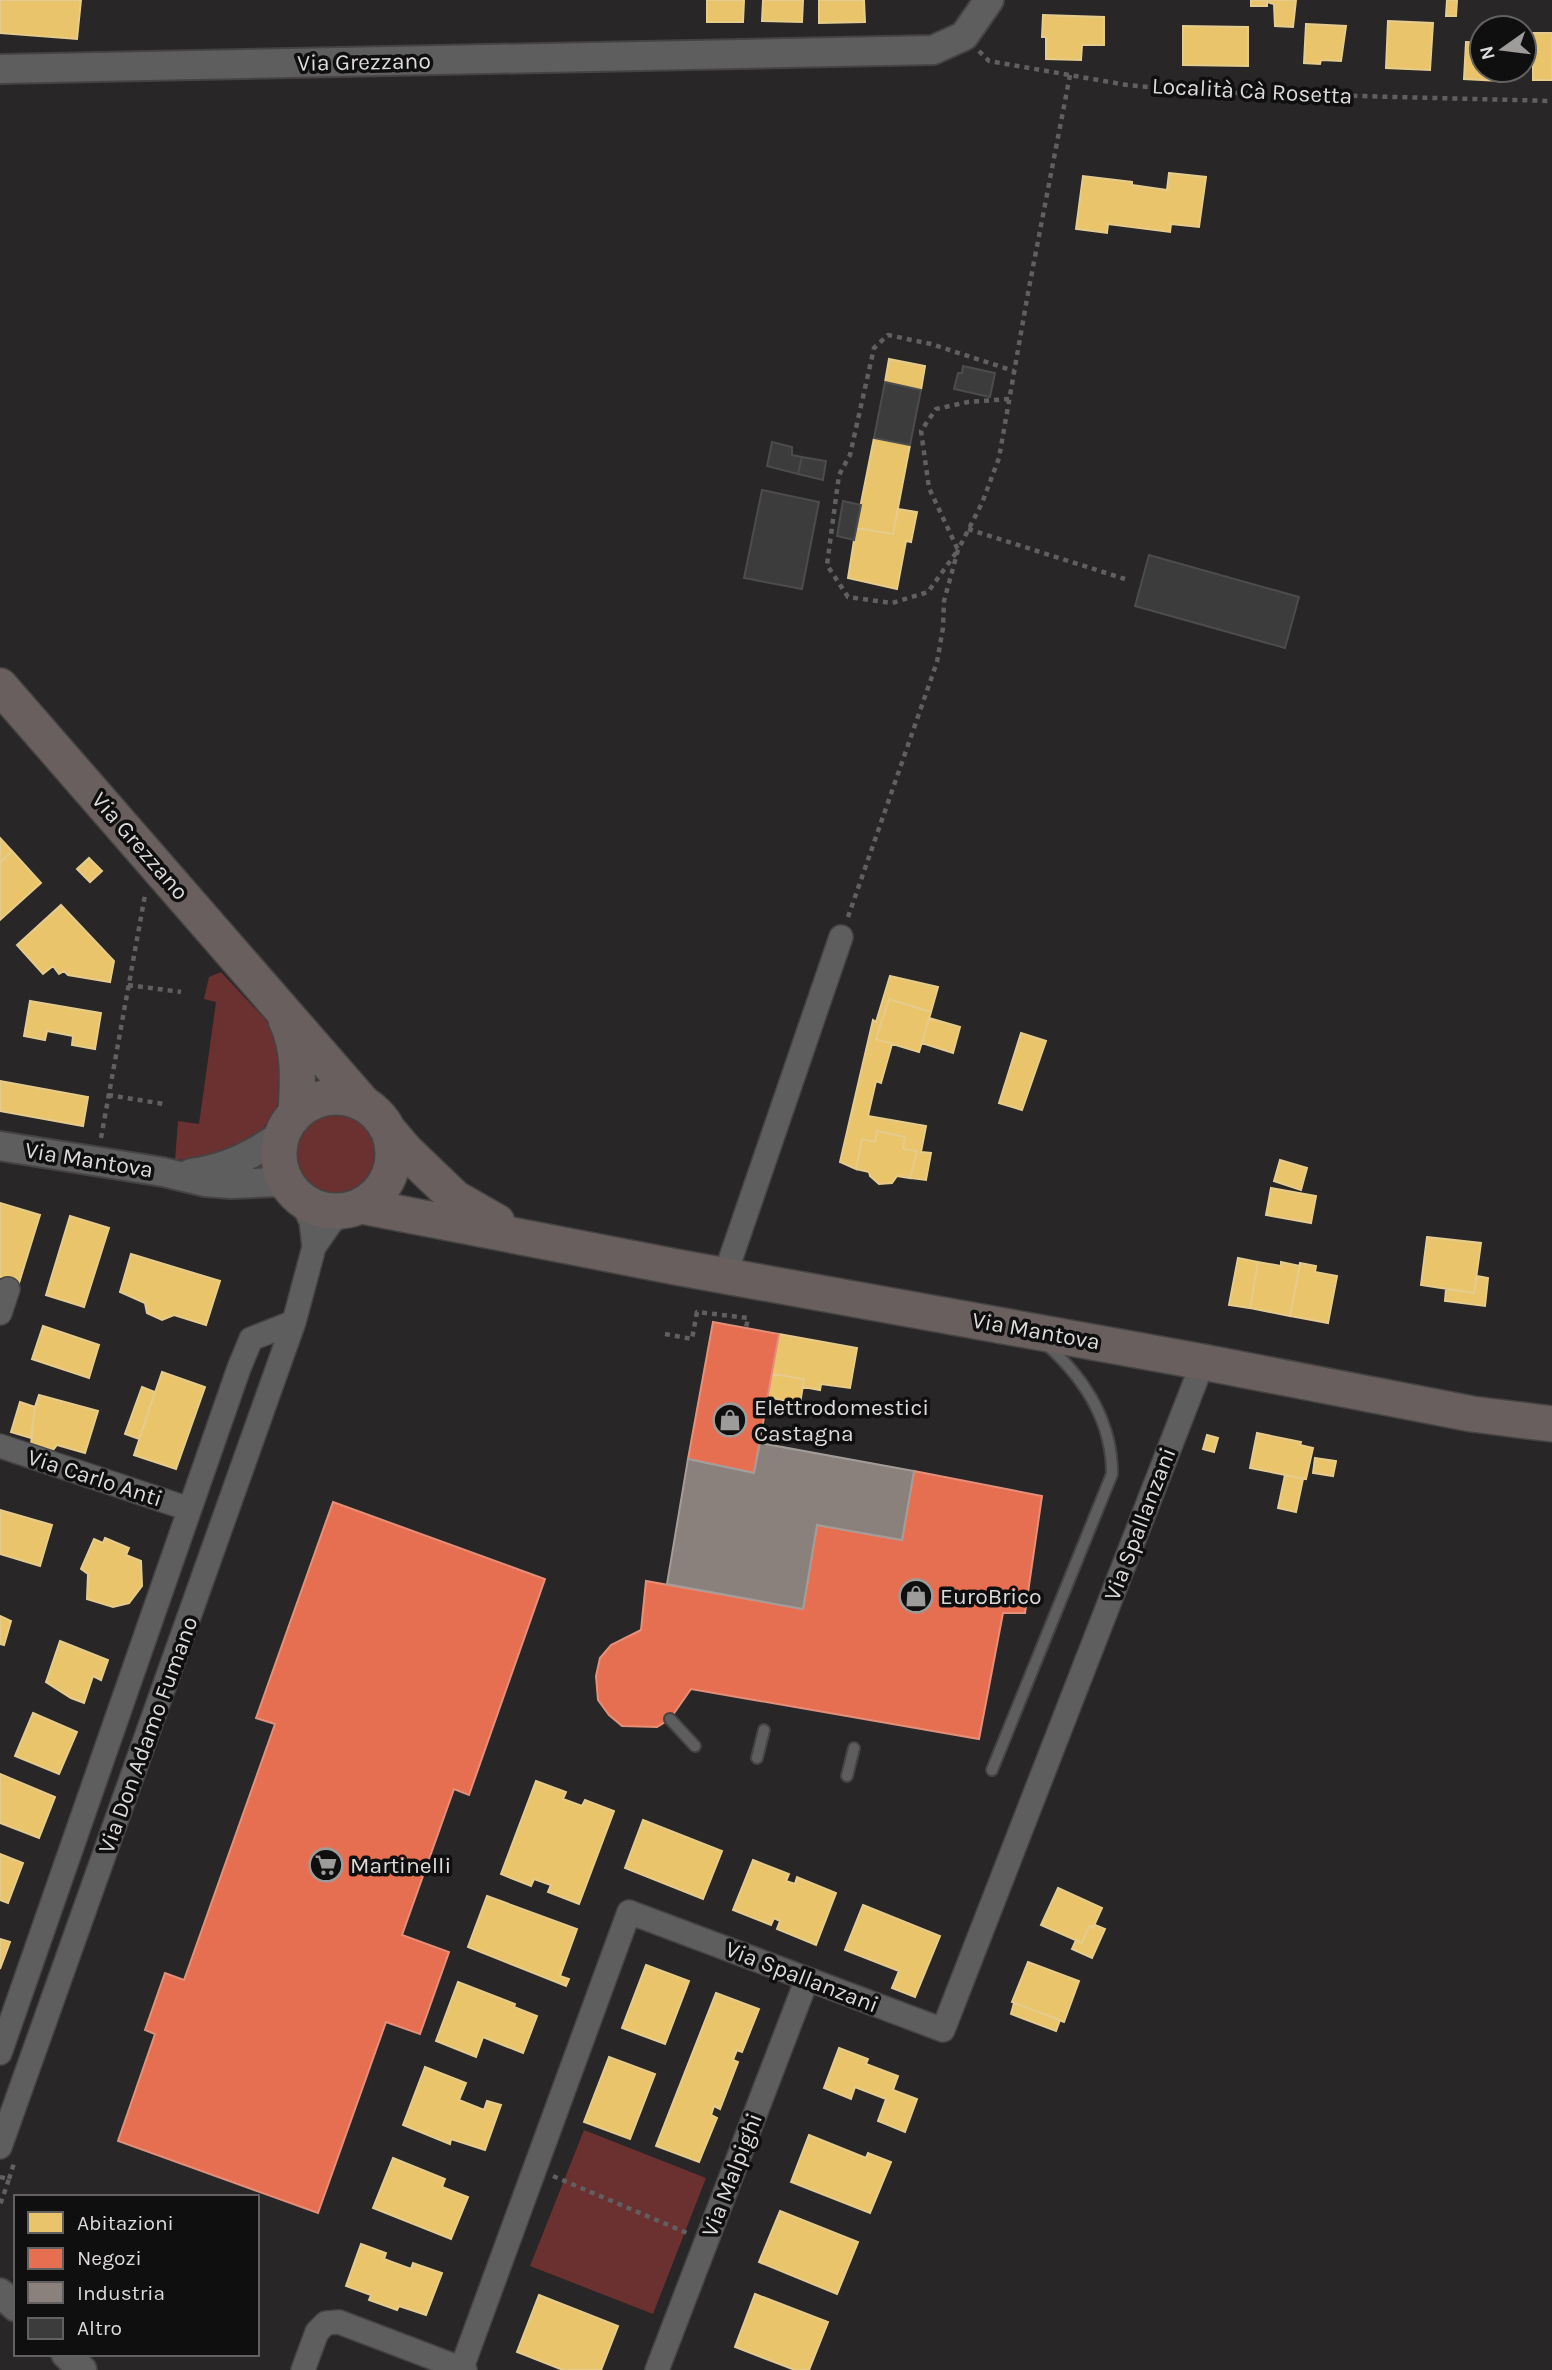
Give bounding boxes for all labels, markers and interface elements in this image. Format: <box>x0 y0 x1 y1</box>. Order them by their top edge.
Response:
north arrow <box>1468 14 1538 84</box>
text: N <box>1475 44 1500 62</box>
street label: Via Grezzano <box>297 47 431 77</box>
street label: Località Cà Rosetta <box>1151 72 1353 110</box>
street label: Via Grezzano <box>86 787 194 905</box>
street label: Via Mantova <box>23 1137 155 1183</box>
street label: Via Mantova <box>970 1306 1102 1356</box>
place label: Elettrodomestici Castagna <box>754 1394 929 1447</box>
shop icon: Elettrodomestici Castagna <box>711 1401 749 1439</box>
street label: Via Carlo Anti <box>24 1444 166 1512</box>
street label: Via Spallanzani <box>1098 1444 1182 1604</box>
shop icon: EuroBrico <box>897 1577 935 1615</box>
place label: EuroBrico <box>940 1583 1042 1610</box>
street label: Via Don Adamo Fumano <box>93 1613 203 1857</box>
supermarket icon: Martinelli <box>307 1846 345 1884</box>
place label: Martinelli <box>350 1852 451 1879</box>
street label: Via Spallanzani <box>722 1935 882 2019</box>
street label: Via Malpighi <box>696 2109 768 2241</box>
legend <box>14 2195 259 2356</box>
text: Abitazioni <box>77 2211 174 2235</box>
text: Negozi <box>77 2246 142 2270</box>
text: Industria <box>77 2281 165 2305</box>
text: Altro <box>77 2316 122 2340</box>

